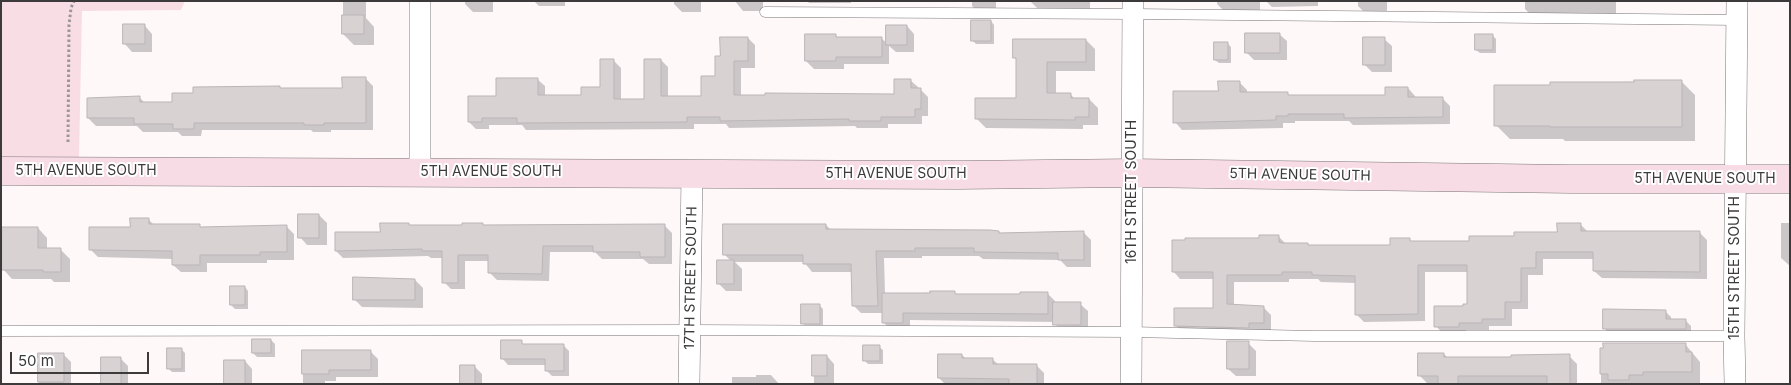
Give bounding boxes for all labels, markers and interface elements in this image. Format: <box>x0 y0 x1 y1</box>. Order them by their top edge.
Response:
street label: 16TH STREET SOUTH <box>1124 120 1140 264</box>
street label: 5TH AVENUE SOUTH <box>15 163 157 179</box>
street label: 5TH AVENUE SOUTH <box>420 164 562 180</box>
street label: 5TH AVENUE SOUTH <box>1229 165 1371 185</box>
street label: 5TH AVENUE SOUTH <box>825 166 967 182</box>
street label: 5TH AVENUE SOUTH <box>1634 171 1776 187</box>
street label: 15TH STREET SOUTH <box>1727 196 1743 340</box>
street label: 17TH STREET SOUTH <box>681 206 701 350</box>
scale bar <box>12 342 151 374</box>
text: 50 m <box>18 351 54 370</box>

